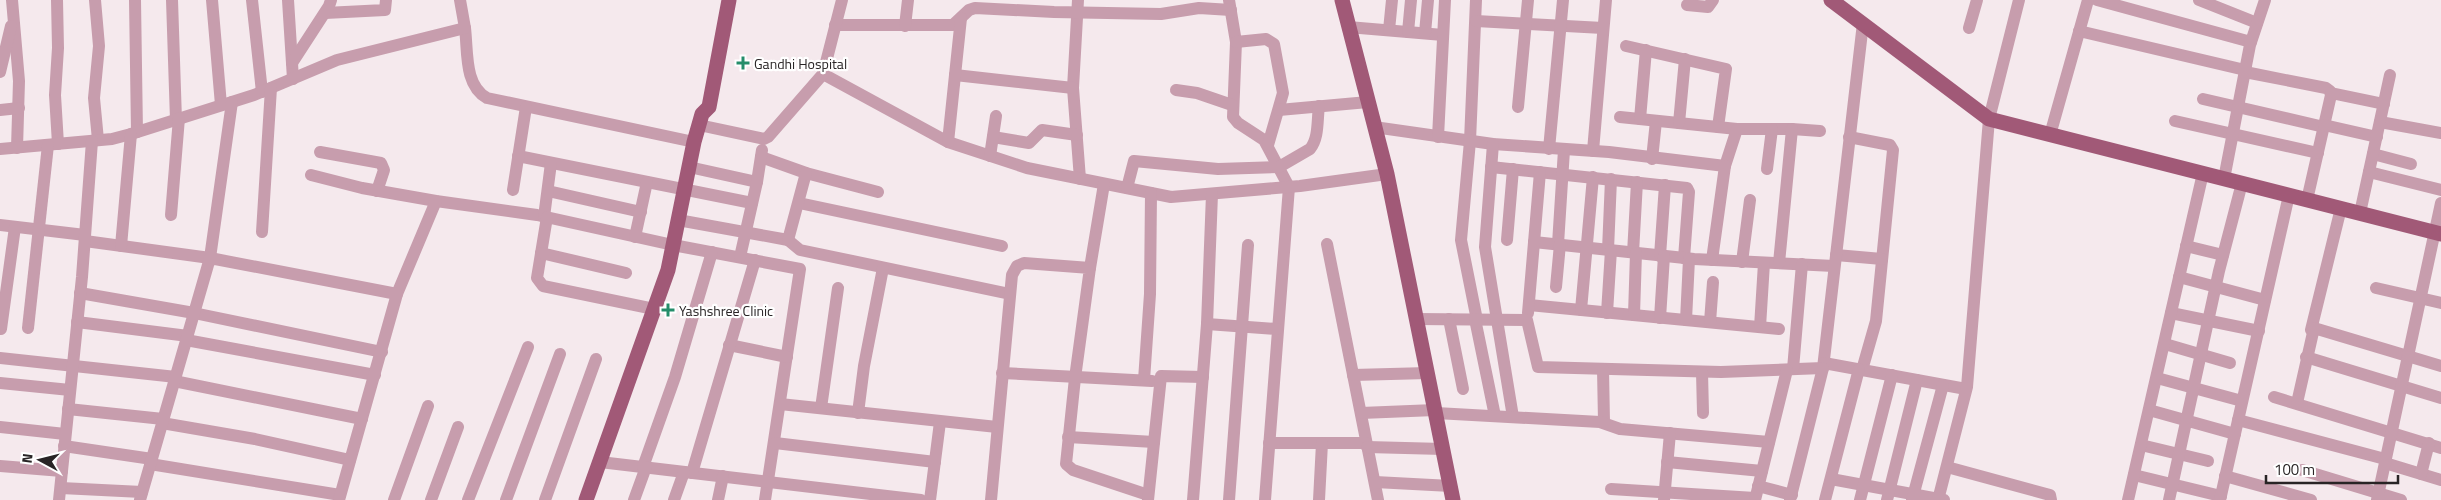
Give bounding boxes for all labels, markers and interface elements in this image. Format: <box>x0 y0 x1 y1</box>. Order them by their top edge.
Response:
place label: Gandhi Hospital <box>754 53 847 74</box>
marker: Gandhi Hospital <box>736 56 750 70</box>
place label: Yashshree Clinic <box>679 300 773 321</box>
marker: Yashshree Clinic <box>661 303 675 317</box>
north arrow <box>15 435 65 485</box>
text: N <box>16 452 38 464</box>
scale bar <box>2266 452 2398 484</box>
text: 100 m <box>2274 458 2315 481</box>

